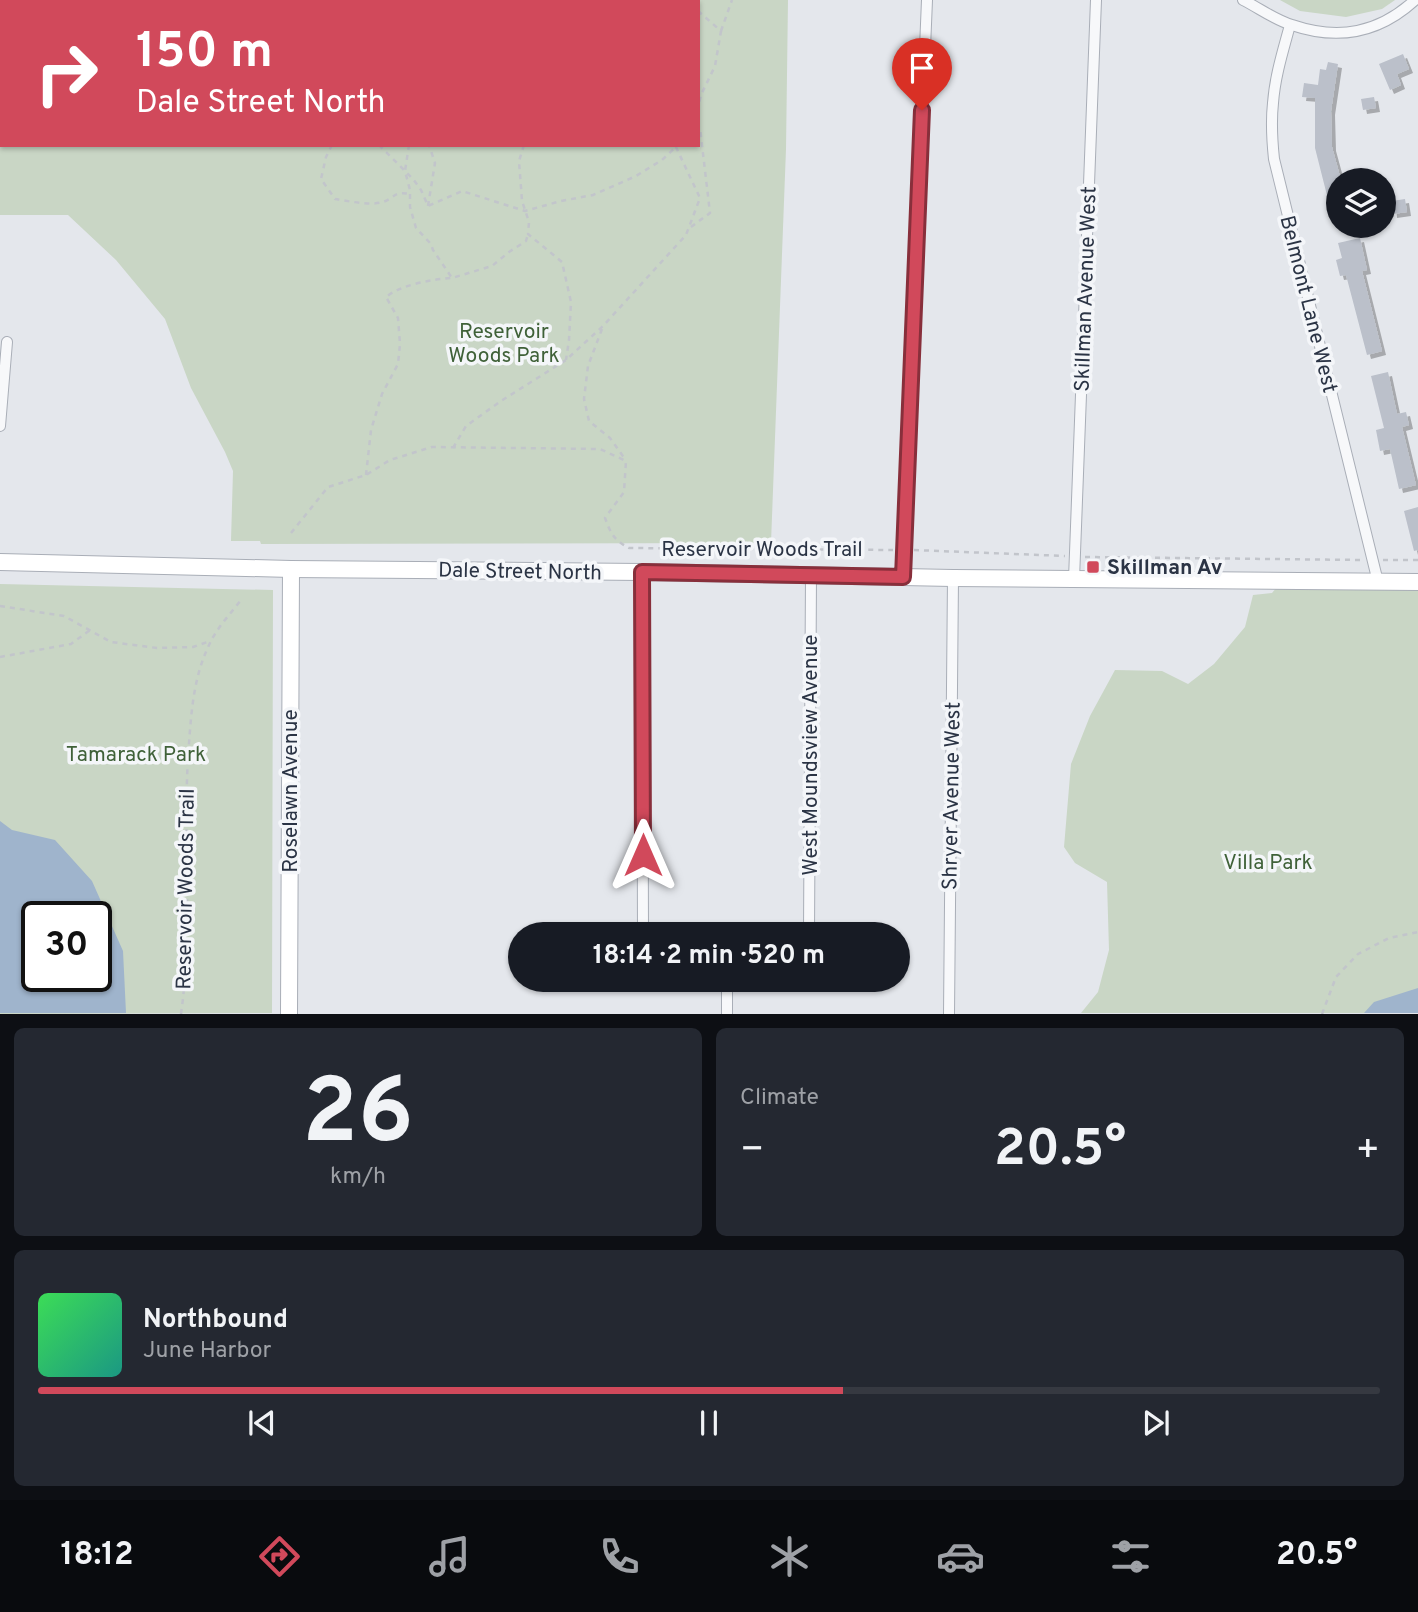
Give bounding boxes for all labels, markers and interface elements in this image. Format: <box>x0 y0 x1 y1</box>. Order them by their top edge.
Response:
text: 150 m <box>136 23 273 85</box>
icon: right <box>21 28 112 119</box>
pin <box>892 38 952 110</box>
icon: arrive <box>903 49 941 87</box>
text: Dale Street North <box>136 84 386 124</box>
map controls <box>1326 168 1396 238</box>
button: layers <box>1326 168 1396 238</box>
street label: Skillman Avenue West <box>1069 186 1104 392</box>
street label: Belmont Lane West <box>1272 213 1343 396</box>
park label: Reservoir Woods Park <box>448 319 560 370</box>
street label: Reservoir Woods Trail <box>661 537 863 564</box>
place label: Skillman Av <box>1107 555 1223 582</box>
street label: Dale Street North <box>438 558 602 587</box>
marker: Skillman Av <box>1085 559 1101 575</box>
street label: West Moundsview Avenue <box>798 634 825 876</box>
street label: Shryer Avenue West <box>937 702 968 890</box>
street label: Roselawn Avenue <box>278 709 305 873</box>
park label: Tamarack Park <box>66 742 206 769</box>
street label: Reservoir Woods Trail <box>171 788 202 990</box>
position arrow <box>606 818 680 892</box>
park label: Villa Park <box>1223 850 1313 877</box>
speed limit sign: 30 <box>21 901 112 992</box>
text: 18:14 · 2 min · 520 m <box>593 940 825 973</box>
text: 26 <box>302 1060 414 1175</box>
text: Climate <box>740 1084 819 1113</box>
text: 20.5° <box>994 1118 1126 1184</box>
text: − <box>740 1127 765 1176</box>
text: + <box>1355 1127 1380 1176</box>
text: km/h <box>330 1163 386 1192</box>
text: Northbound <box>143 1304 288 1337</box>
text: June Harbor <box>143 1337 271 1366</box>
icon: previous <box>243 1404 281 1442</box>
icon: pause <box>690 1404 728 1442</box>
icon: next <box>1137 1404 1175 1442</box>
icon: directions <box>255 1532 304 1581</box>
icon: music <box>425 1532 474 1581</box>
icon: phone <box>595 1532 644 1581</box>
icon: climate <box>765 1532 814 1581</box>
icon: car <box>936 1532 985 1581</box>
icon: filters <box>1106 1532 1155 1581</box>
text: 18:12 <box>61 1536 134 1576</box>
text: 20.5° <box>1276 1536 1357 1576</box>

